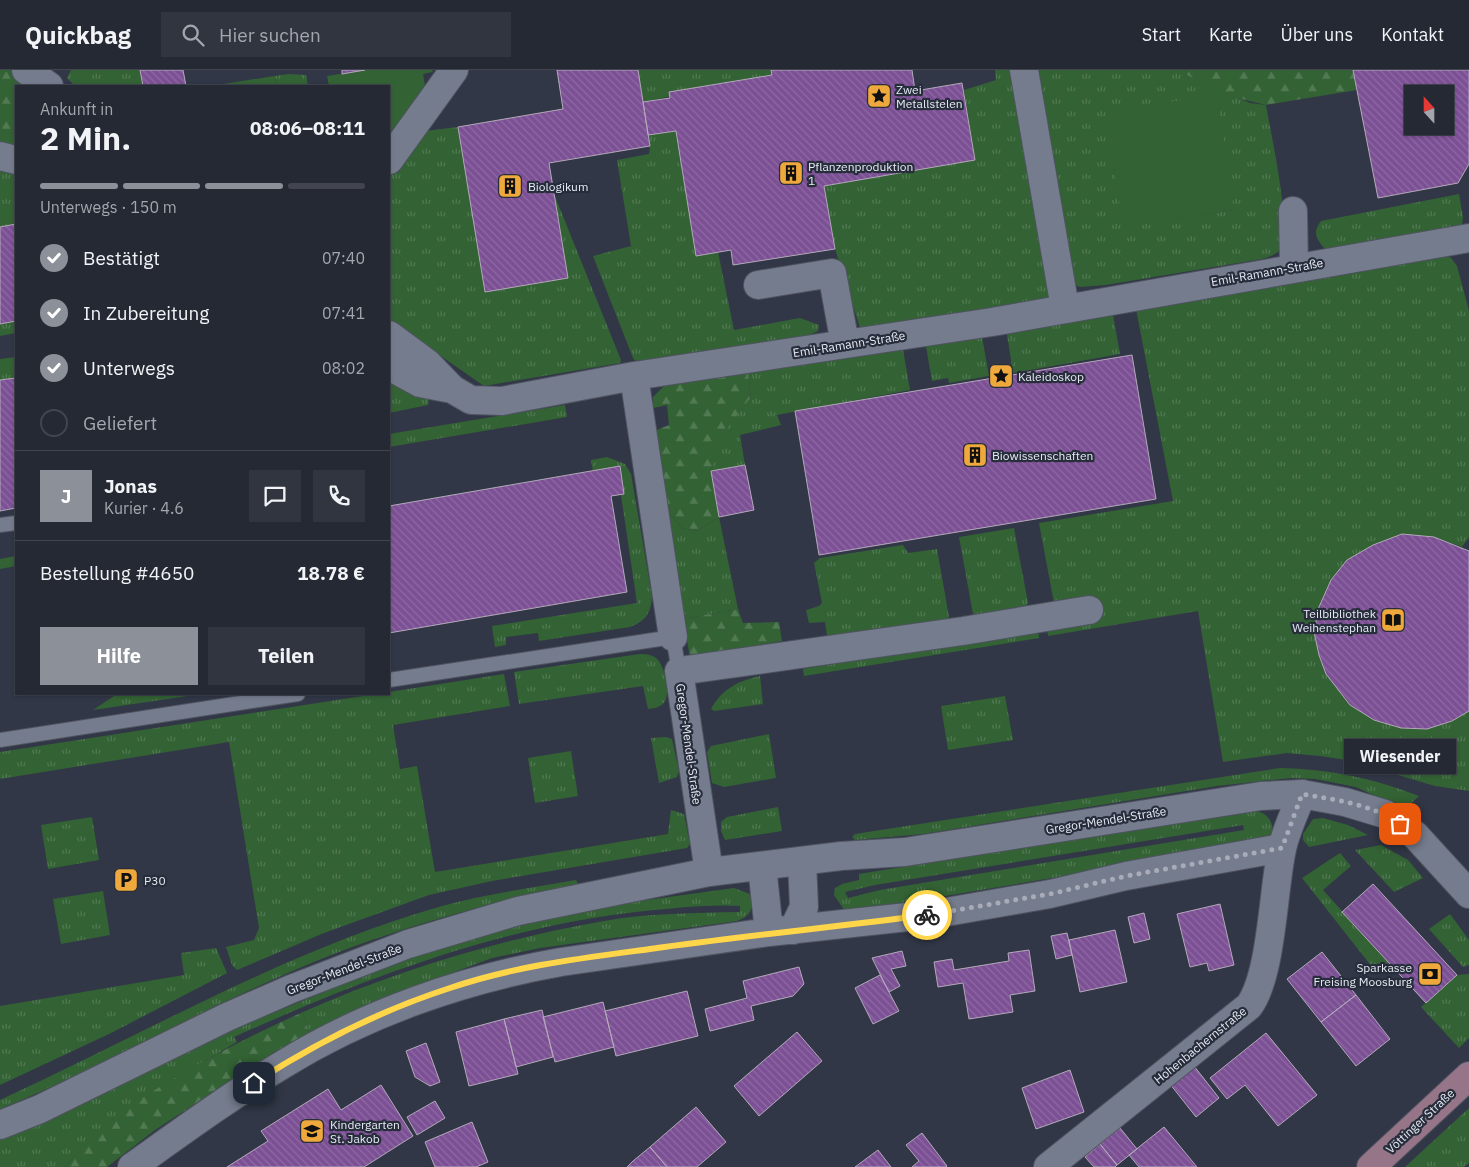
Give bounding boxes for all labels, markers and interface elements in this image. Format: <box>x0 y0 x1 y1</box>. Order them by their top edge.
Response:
search box <box>161 12 511 57</box>
text: Quickbag <box>25 19 131 51</box>
icon: search <box>179 21 207 49</box>
text: Hier suchen <box>219 23 321 47</box>
text: Start <box>1142 23 1181 46</box>
text: Karte <box>1209 23 1253 46</box>
text: Über uns <box>1281 23 1353 46</box>
text: Kontakt <box>1381 23 1444 46</box>
place label: Zwei Metallstelen <box>896 82 963 111</box>
place icon: Zwei Metallstelen <box>866 83 892 109</box>
north arrow <box>1404 85 1454 135</box>
map controls <box>1404 85 1454 135</box>
text: Ankunft in <box>40 99 113 119</box>
text: 08:06–08:11 <box>250 116 365 140</box>
text: 2 Min. <box>40 117 131 159</box>
place label: Pflanzenproduktion 1 <box>808 159 913 188</box>
building icon: Pflanzenproduktion 1 <box>778 160 804 186</box>
building icon: Biologikum <box>497 173 523 199</box>
place label: Biologikum <box>528 179 588 194</box>
text: Unterwegs · 150 m <box>40 197 177 217</box>
icon: check <box>40 244 68 272</box>
text: Bestätigt <box>83 246 160 270</box>
text: 07:40 <box>322 248 365 268</box>
street label: Emil-Ramann-Straße <box>1210 255 1325 289</box>
icon: check <box>40 299 68 327</box>
text: In Zubereitung <box>83 301 209 325</box>
text: 07:41 <box>322 303 365 323</box>
street label: Emil-Ramann-Straße <box>792 328 907 360</box>
icon: check <box>40 354 68 382</box>
text: Unterwegs <box>83 356 175 380</box>
text: 08:02 <box>322 358 365 378</box>
place icon: Kaleidoskop <box>988 363 1014 389</box>
place label: Kaleidoskop <box>1018 369 1084 384</box>
text: Geliefert <box>83 411 157 435</box>
building icon: Biowissenschaften <box>962 442 988 468</box>
place label: Biowissenschaften <box>992 448 1093 463</box>
button: chat <box>249 470 301 522</box>
button: phone <box>313 470 365 522</box>
text: Jonas <box>104 474 157 498</box>
text: J <box>61 484 71 508</box>
text: Kurier · 4.6 <box>104 498 184 518</box>
text: Bestellung #4650 <box>40 561 194 585</box>
text: 18.78 € <box>297 561 365 585</box>
place label: Teilbibliothek Weihenstephan <box>1292 606 1377 635</box>
library icon: Teilbibliothek Weihenstephan <box>1380 607 1406 633</box>
button: Hilfe <box>40 627 198 685</box>
button: Teilen <box>208 627 365 685</box>
street label: Gregor-Mendel-Straße <box>673 683 705 806</box>
callout: Wiesender <box>1344 739 1456 774</box>
text: Wiesender <box>1360 746 1440 766</box>
street label: Gregor-Mendel-Straße <box>1045 803 1168 837</box>
pin <box>1379 803 1421 845</box>
icon: bag <box>1386 810 1414 838</box>
parking icon: P30 <box>113 867 139 893</box>
place label: P30 <box>144 873 166 888</box>
courier <box>902 890 952 940</box>
icon: bike <box>913 901 941 929</box>
street label: Gregor-Mendel-Straße <box>284 940 404 998</box>
place label: Sparkasse Freising Moosburg <box>1314 960 1413 989</box>
bank icon: Sparkasse Freising Moosburg <box>1417 961 1443 987</box>
street label: Hohenbachernstraße <box>1151 1003 1250 1087</box>
pin <box>233 1062 275 1104</box>
icon: home <box>240 1069 268 1097</box>
street label: Vöttinger Straße <box>1383 1085 1458 1157</box>
place label: Kindergarten St. Jakob <box>330 1117 400 1146</box>
school or university icon: Kindergarten St. Jakob <box>299 1118 325 1144</box>

